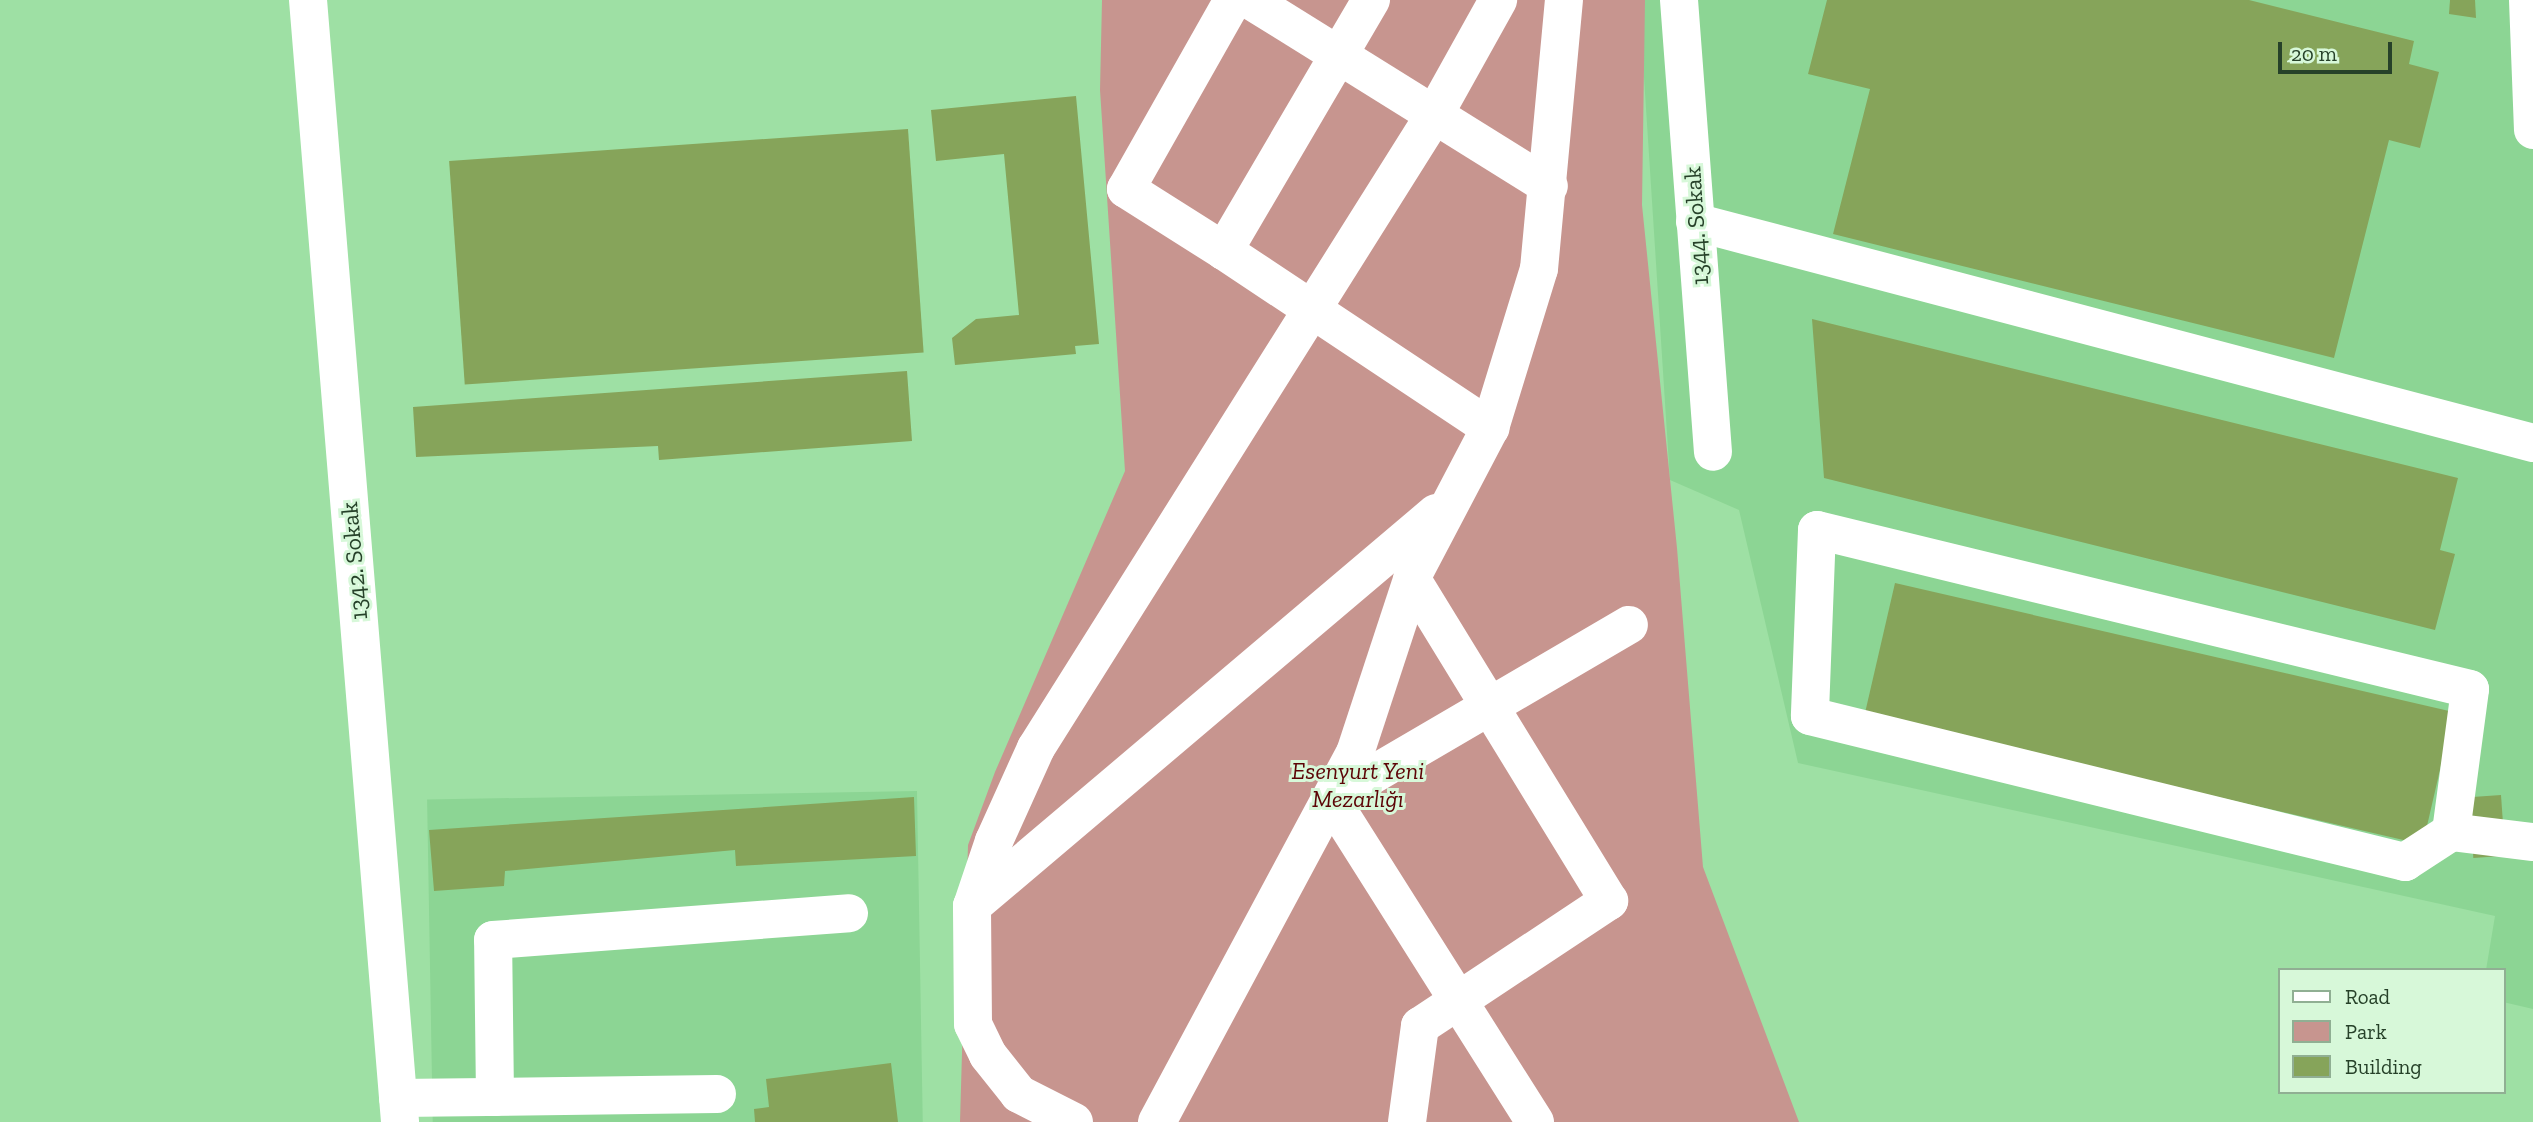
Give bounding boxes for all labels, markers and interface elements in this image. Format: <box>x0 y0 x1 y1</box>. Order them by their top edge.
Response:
scale bar <box>2281 28 2395 72</box>
text: 20 m <box>2291 41 2337 66</box>
street label: 1344. Sokak <box>1677 166 1715 286</box>
street label: 1342. Sokak <box>334 501 374 621</box>
park label: Esenyurt Yeni Mezarlığı <box>1291 757 1425 813</box>
legend <box>2278 968 2505 1094</box>
text: Road <box>2345 984 2390 1009</box>
text: Park <box>2345 1019 2387 1044</box>
text: Building <box>2345 1054 2422 1079</box>

